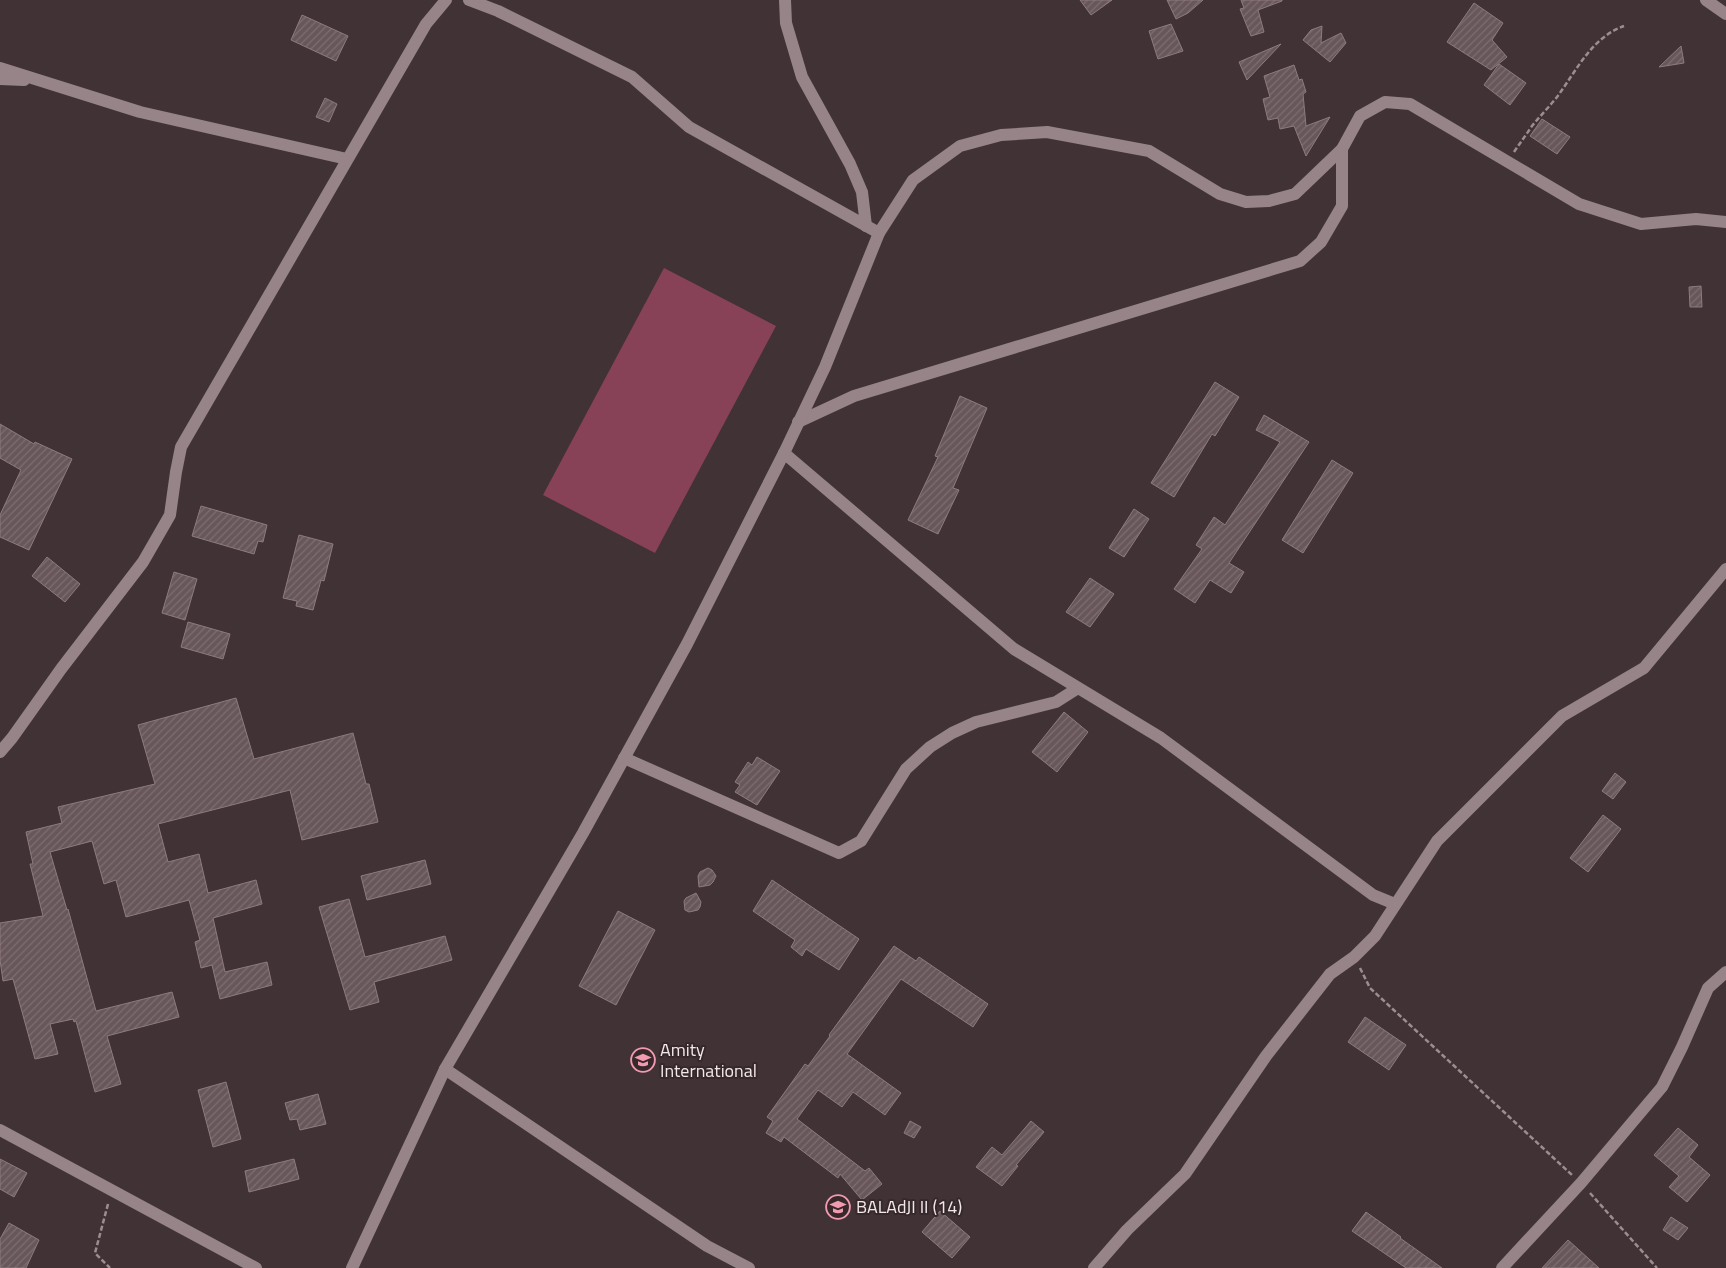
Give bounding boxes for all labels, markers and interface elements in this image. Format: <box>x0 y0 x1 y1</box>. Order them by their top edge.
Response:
place label: Amity International <box>660 1036 757 1084</box>
school or university icon: Amity International <box>630 1047 656 1073</box>
place label: BALAdJI II (14) <box>856 1193 962 1220</box>
school or university icon: BALAdJI II (14) <box>825 1194 851 1220</box>

